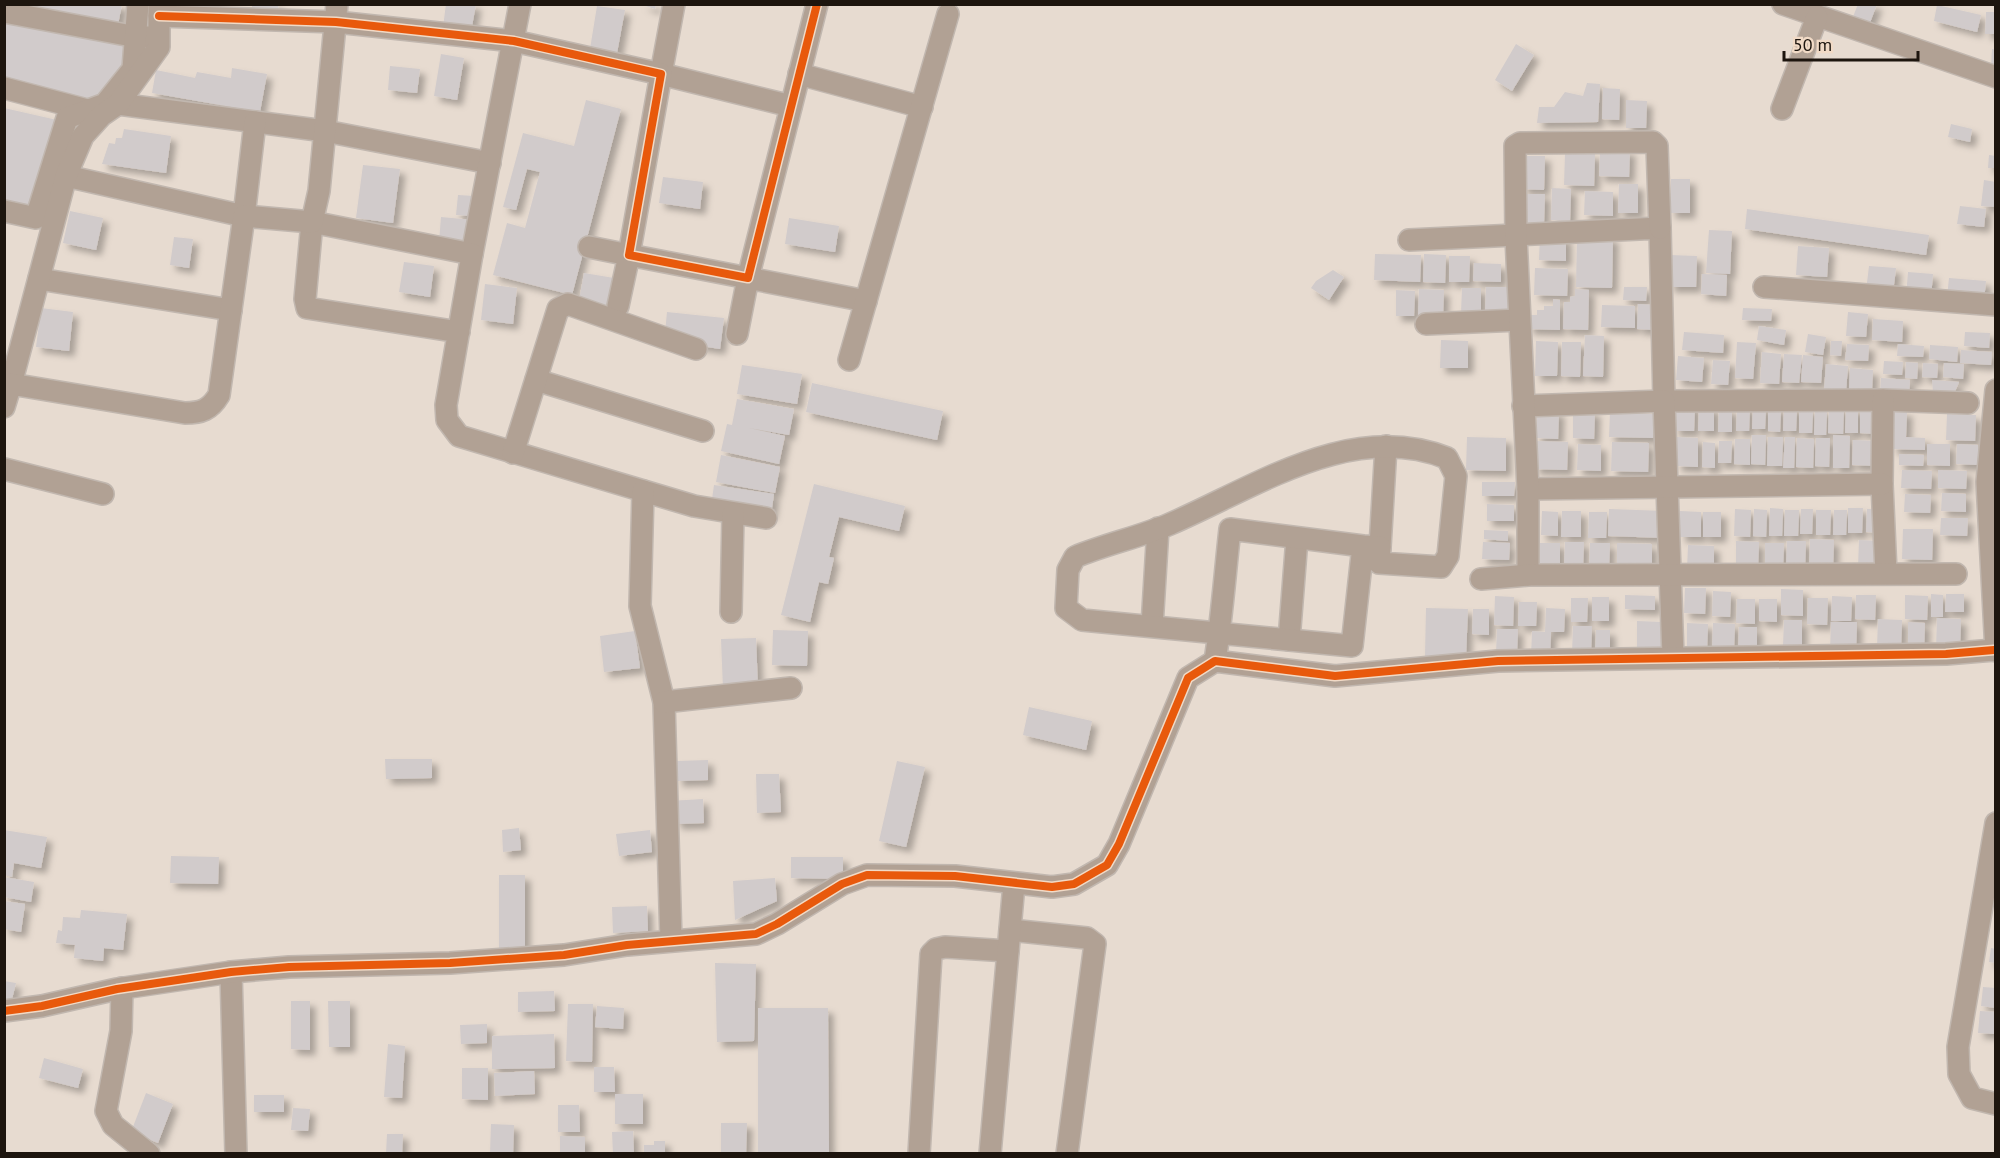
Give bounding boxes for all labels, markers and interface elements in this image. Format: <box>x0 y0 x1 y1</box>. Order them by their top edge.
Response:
scale bar <box>1784 24 1918 62</box>
text: 50 m <box>1793 33 1832 56</box>

